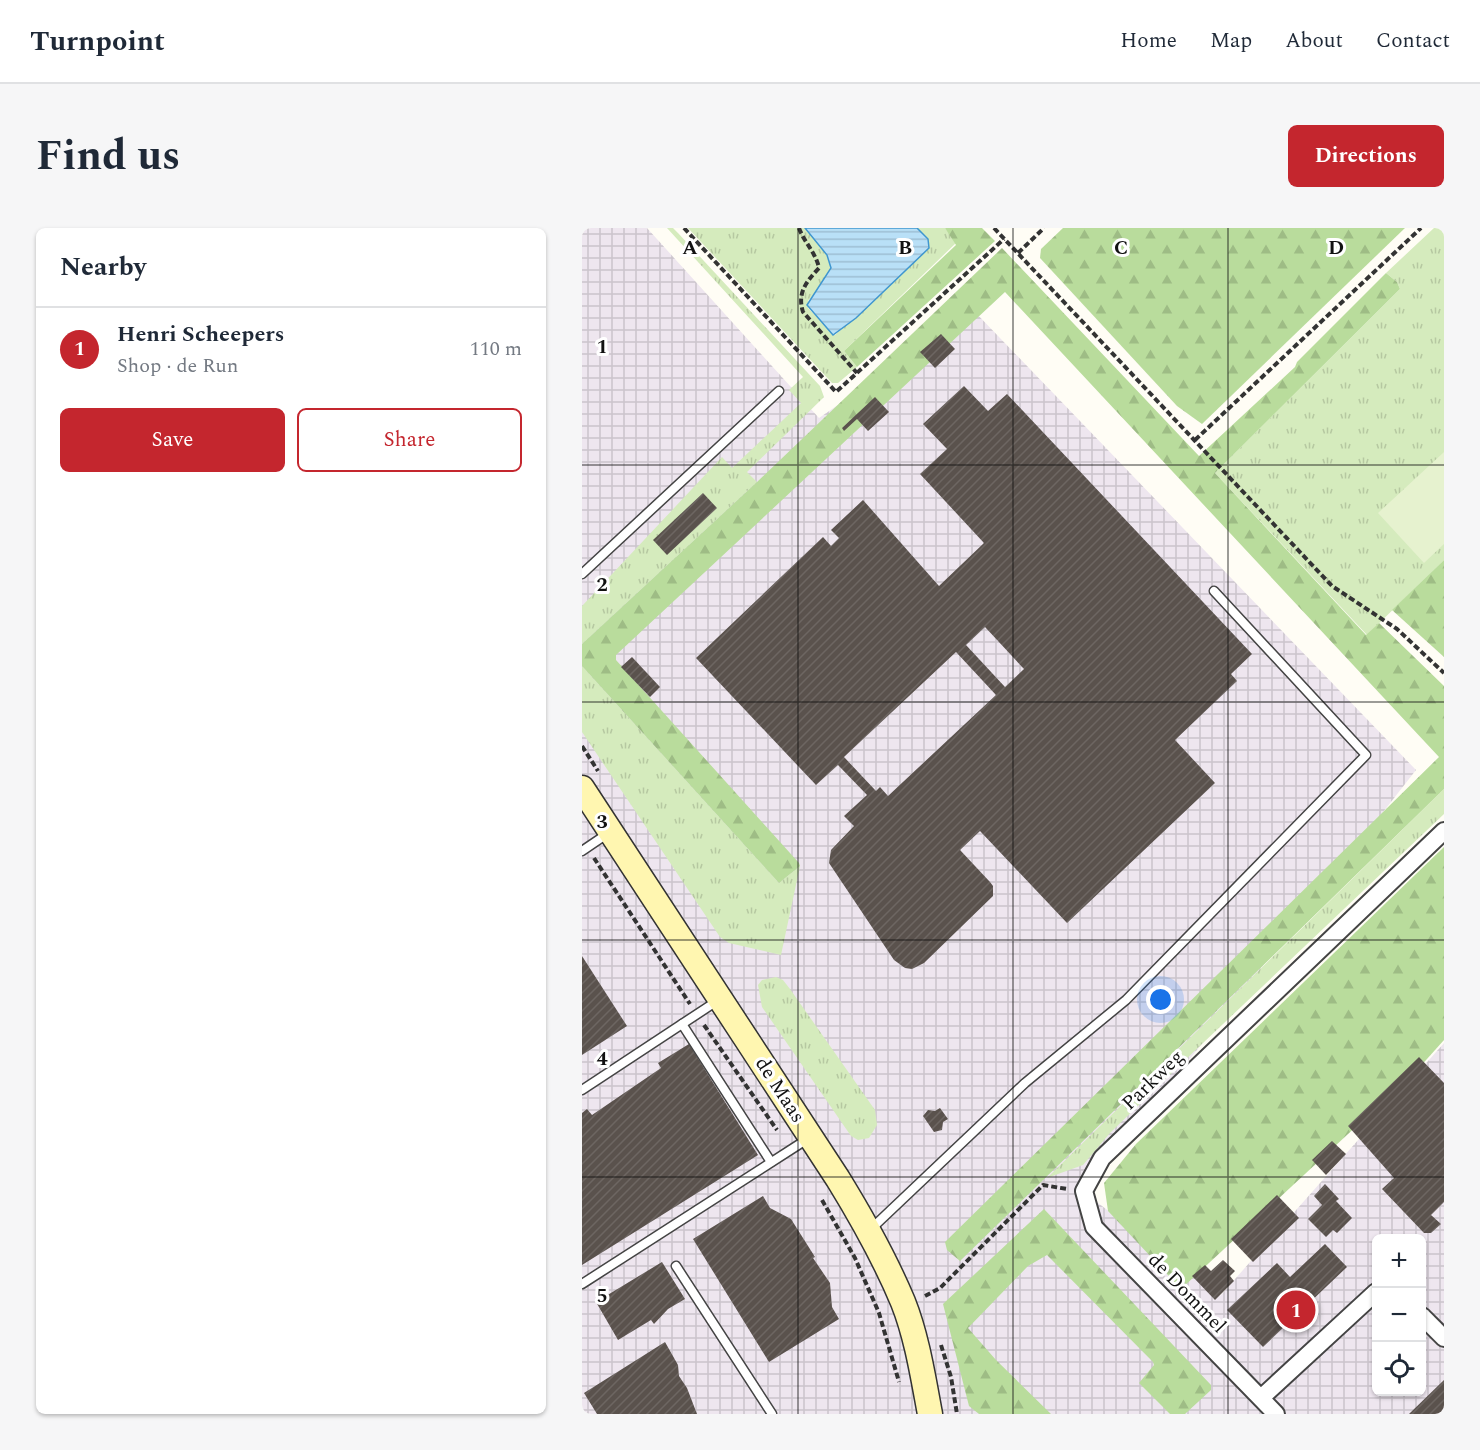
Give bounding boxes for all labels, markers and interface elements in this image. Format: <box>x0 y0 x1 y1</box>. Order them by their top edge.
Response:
text: Turnpoint <box>30 20 165 63</box>
text: Home <box>1120 25 1177 57</box>
text: Map <box>1210 25 1252 57</box>
text: About <box>1285 25 1343 57</box>
text: Contact <box>1376 25 1450 57</box>
text: Find us <box>36 125 180 188</box>
button: Directions <box>1288 125 1444 187</box>
text: A <box>682 233 698 263</box>
text: B <box>898 233 912 263</box>
text: C <box>1114 233 1128 263</box>
text: D <box>1328 233 1344 263</box>
text: Nearby <box>60 247 146 287</box>
text: Henri Scheepers <box>117 318 284 351</box>
text: 1 <box>596 332 608 362</box>
text: 1 <box>74 334 85 364</box>
text: 110 m <box>470 334 522 364</box>
text: Shop · de Run <box>117 351 238 381</box>
button: Save <box>60 408 285 472</box>
button: Share <box>297 408 522 472</box>
text: 2 <box>596 570 608 600</box>
text: 3 <box>596 807 608 837</box>
your location <box>1146 985 1175 1014</box>
street label: Parkweg <box>1115 1042 1191 1118</box>
text: 4 <box>596 1044 608 1074</box>
street label: de Maas <box>747 1051 813 1129</box>
map controls <box>1372 1234 1426 1396</box>
button: + <box>1372 1234 1426 1288</box>
street label: de Dommel <box>1141 1246 1233 1340</box>
text: 5 <box>596 1281 608 1311</box>
pin: 1 <box>1276 1288 1316 1332</box>
button: − <box>1372 1288 1426 1342</box>
button: locate <box>1372 1342 1426 1396</box>

